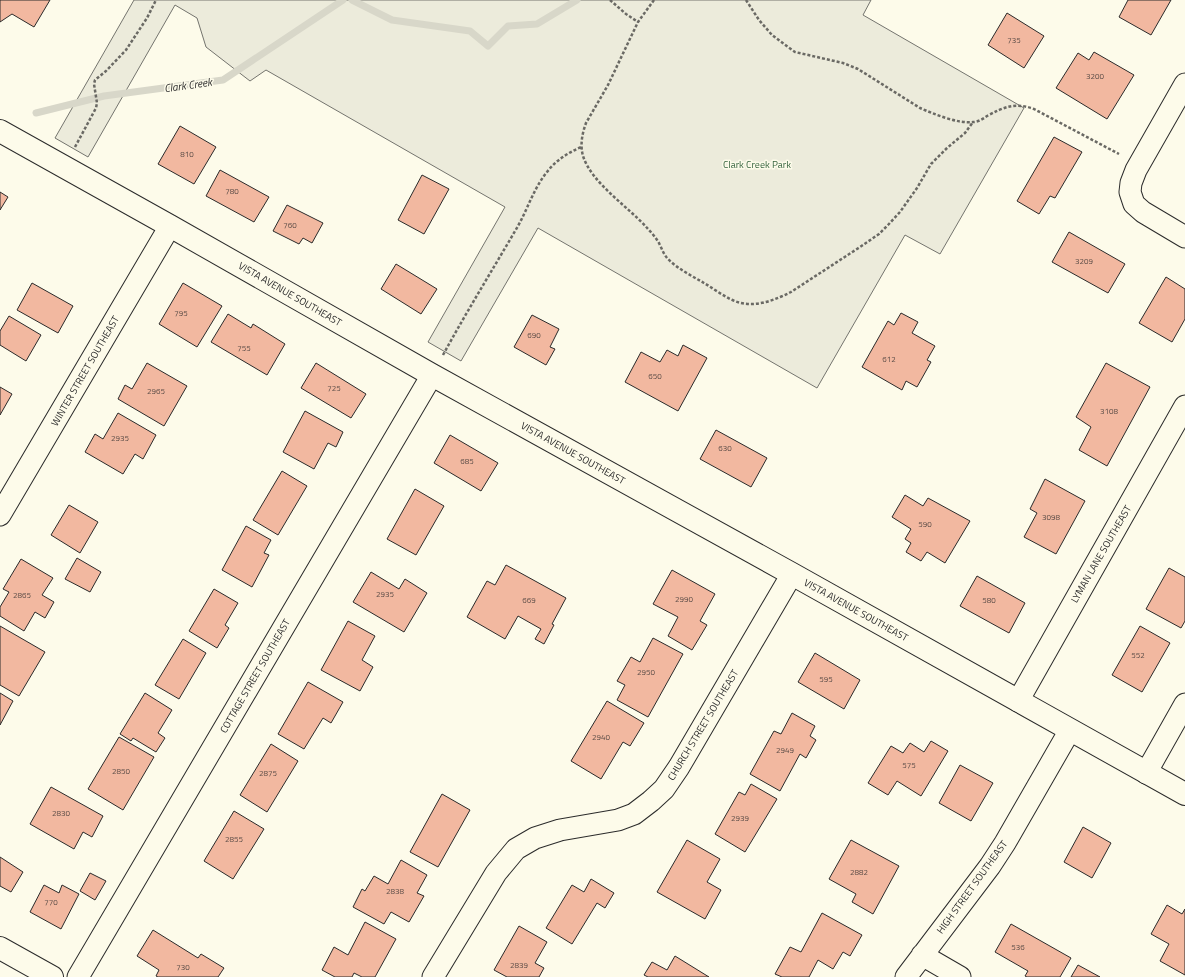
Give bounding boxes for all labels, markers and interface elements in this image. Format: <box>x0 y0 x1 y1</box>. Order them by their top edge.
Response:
house number: 735 <box>1007 34 1021 46</box>
house number: 3200 <box>1086 70 1104 82</box>
water label: Clark Creek <box>163 74 214 96</box>
house number: 810 <box>180 148 194 160</box>
park label: Clark Creek Park <box>723 157 791 172</box>
house number: 780 <box>225 185 239 197</box>
house number: 760 <box>283 219 297 231</box>
house number: 3209 <box>1075 255 1093 267</box>
street label: VISTA AVENUE SOUTHEAST <box>236 258 345 330</box>
house number: 795 <box>174 307 188 319</box>
street label: WINTER STREET SOUTHEAST <box>47 312 123 429</box>
house number: 690 <box>527 329 541 341</box>
house number: 755 <box>237 342 251 354</box>
house number: 612 <box>882 353 896 365</box>
house number: 650 <box>648 370 662 382</box>
house number: 725 <box>327 382 341 394</box>
house number: 2965 <box>147 385 165 397</box>
house number: 3108 <box>1100 405 1118 417</box>
street label: VISTA AVENUE SOUTHEAST <box>518 418 629 488</box>
house number: 2935 <box>111 432 129 444</box>
house number: 630 <box>718 442 732 454</box>
house number: 685 <box>460 455 474 467</box>
street label: LYMAN LANE SOUTHEAST <box>1067 502 1135 606</box>
house number: 3098 <box>1042 511 1060 523</box>
house number: 590 <box>918 518 932 530</box>
street label: VISTA AVENUE SOUTHEAST <box>801 575 912 645</box>
house number: 2935 <box>376 588 394 600</box>
house number: 2865 <box>13 589 31 601</box>
house number: 2990 <box>675 593 693 605</box>
house number: 669 <box>522 594 536 606</box>
house number: 580 <box>982 594 996 606</box>
street label: COTTAGE STREET SOUTHEAST <box>216 616 294 736</box>
house number: 552 <box>1131 649 1145 661</box>
house number: 2950 <box>637 666 655 678</box>
street label: CHURCH STREET SOUTHEAST <box>664 666 743 783</box>
house number: 595 <box>819 673 833 685</box>
house number: 2940 <box>592 731 610 743</box>
house number: 2949 <box>776 744 794 756</box>
house number: 575 <box>902 759 916 771</box>
house number: 2850 <box>112 765 130 777</box>
house number: 2875 <box>259 767 277 779</box>
house number: 2830 <box>52 807 70 819</box>
house number: 2939 <box>731 812 749 824</box>
house number: 2855 <box>225 833 243 845</box>
street label: HIGH STREET SOUTHEAST <box>933 837 1011 937</box>
house number: 2882 <box>850 866 868 878</box>
house number: 2838 <box>386 885 404 897</box>
house number: 770 <box>44 896 58 908</box>
house number: 536 <box>1011 941 1025 953</box>
house number: 2839 <box>510 959 528 971</box>
house number: 730 <box>176 961 190 973</box>

